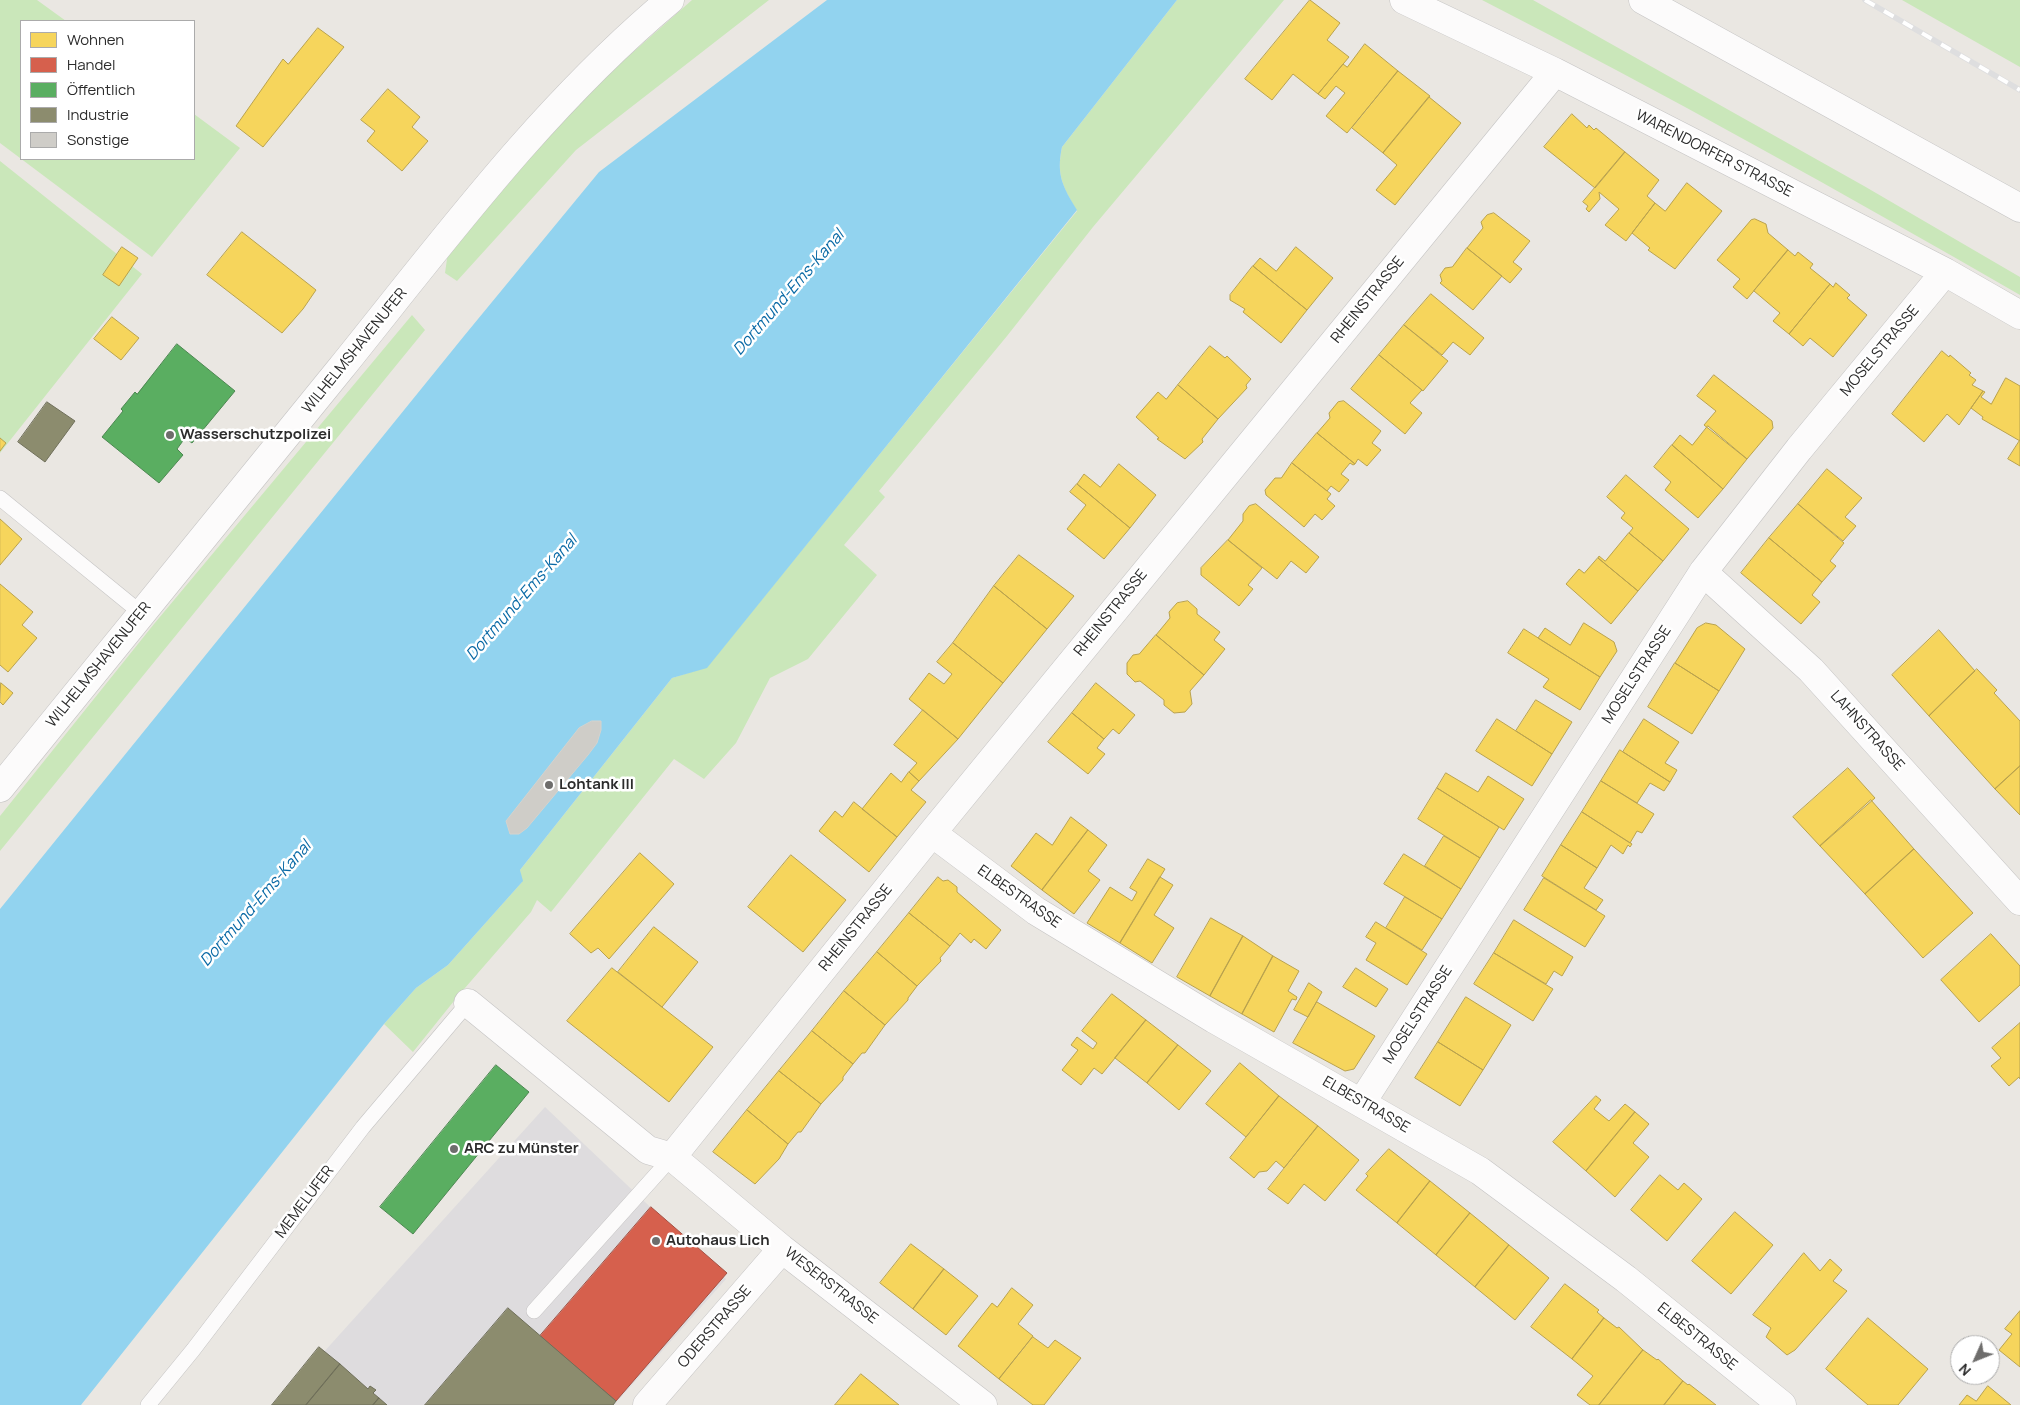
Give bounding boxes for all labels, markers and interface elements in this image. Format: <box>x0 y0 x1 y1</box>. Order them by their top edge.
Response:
legend <box>20 20 195 160</box>
text: Wohnen <box>67 29 124 50</box>
text: Handel <box>67 54 116 75</box>
text: Öffentlich <box>67 79 135 100</box>
text: Industrie <box>67 104 129 125</box>
street label: WARENDORFER STRASSE <box>1632 107 1796 201</box>
text: Sonstige <box>67 129 129 150</box>
water label: Dortmund-Ems-Kanal <box>729 227 849 359</box>
street label: RHEINSTRASSE <box>1328 253 1408 347</box>
street label: WILHELMSHAVENUFER <box>299 285 411 417</box>
street label: MOSELSTRASSE <box>1837 302 1923 400</box>
place label: Wasserschutzpolizei <box>180 426 331 444</box>
marker: Wasserschutzpolizei <box>164 429 176 441</box>
water label: Dortmund-Ems-Kanal <box>462 532 582 664</box>
street label: RHEINSTRASSE <box>1071 566 1151 660</box>
street label: WILHELMSHAVENUFER <box>43 599 155 731</box>
street label: MOSELSTRASSE <box>1599 623 1675 727</box>
street label: LAHNSTRASSE <box>1826 687 1908 775</box>
place label: Lohtank III <box>559 776 634 794</box>
marker: Lohtank III <box>543 779 555 791</box>
water label: Dortmund-Ems-Kanal <box>196 838 316 970</box>
street label: ELBESTRASSE <box>974 862 1064 932</box>
street label: RHEINSTRASSE <box>816 881 896 975</box>
street label: MOSELSTRASSE <box>1380 963 1456 1067</box>
street label: ELBESTRASSE <box>1319 1073 1413 1137</box>
place label: ARC zu Münster <box>464 1140 579 1158</box>
marker: ARC zu Münster <box>448 1143 460 1155</box>
street label: MEMELUFER <box>272 1162 338 1242</box>
place label: Autohaus Lich <box>666 1232 770 1250</box>
marker: Autohaus Lich <box>650 1235 662 1247</box>
street label: WESERSTRASSE <box>781 1244 881 1328</box>
street label: ODERSTRASSE <box>674 1282 756 1372</box>
street label: ELBESTRASSE <box>1653 1299 1741 1375</box>
north arrow <box>1950 1335 2000 1385</box>
text: N <box>1954 1360 1975 1380</box>

